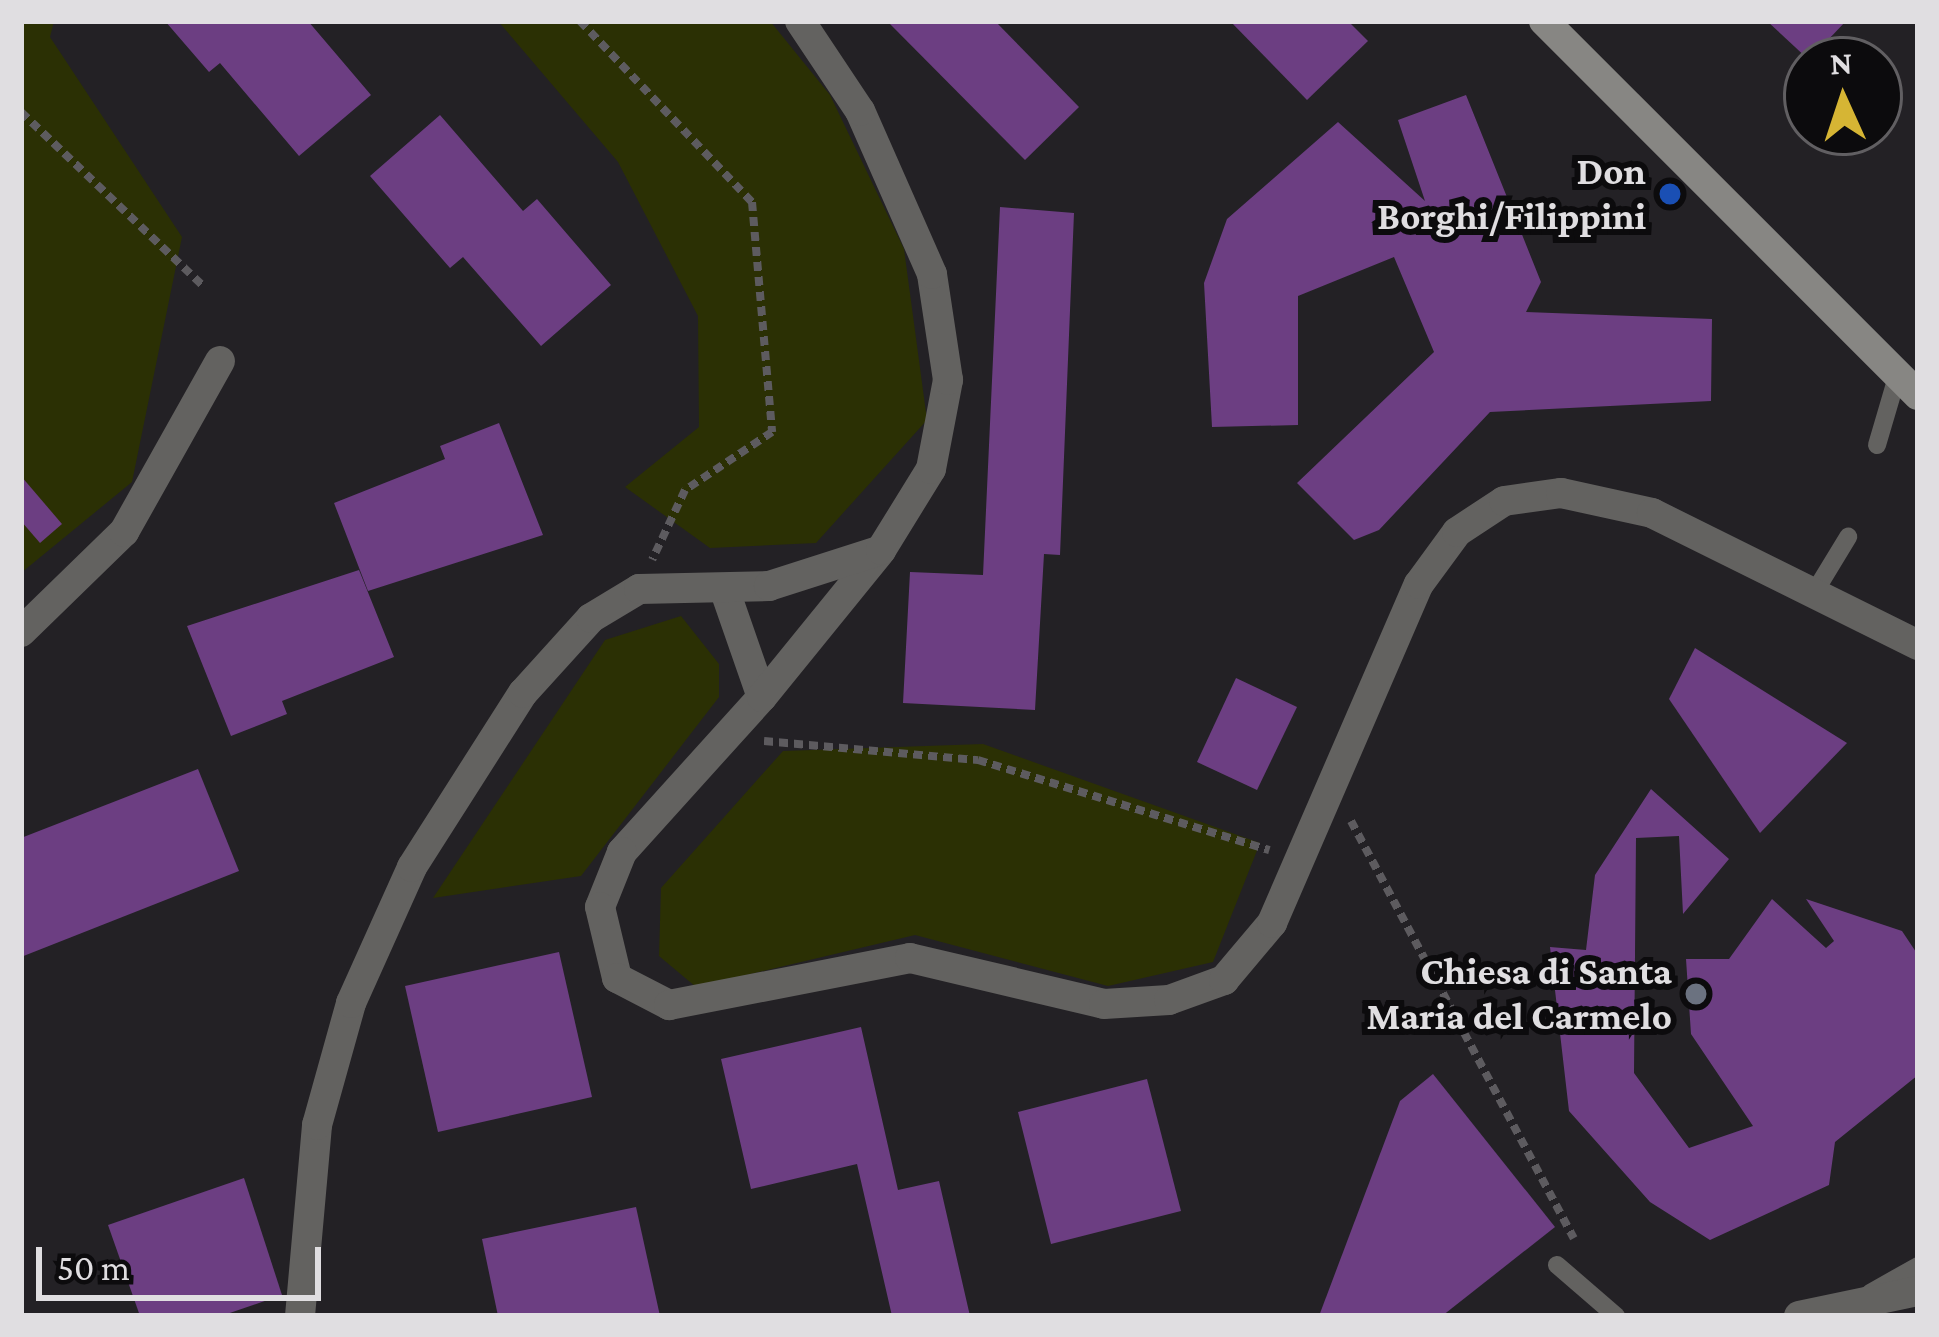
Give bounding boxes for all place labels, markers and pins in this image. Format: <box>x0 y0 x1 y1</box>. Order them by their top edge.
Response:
place label: Don Borghi/Filippini <box>1377 149 1646 240</box>
marker: Don Borghi/Filippini <box>1657 181 1683 207</box>
place label: Chiesa di Santa Maria del Carmelo <box>1366 949 1672 1040</box>
marker: Chiesa di Santa Maria del Carmelo <box>1683 981 1709 1007</box>

